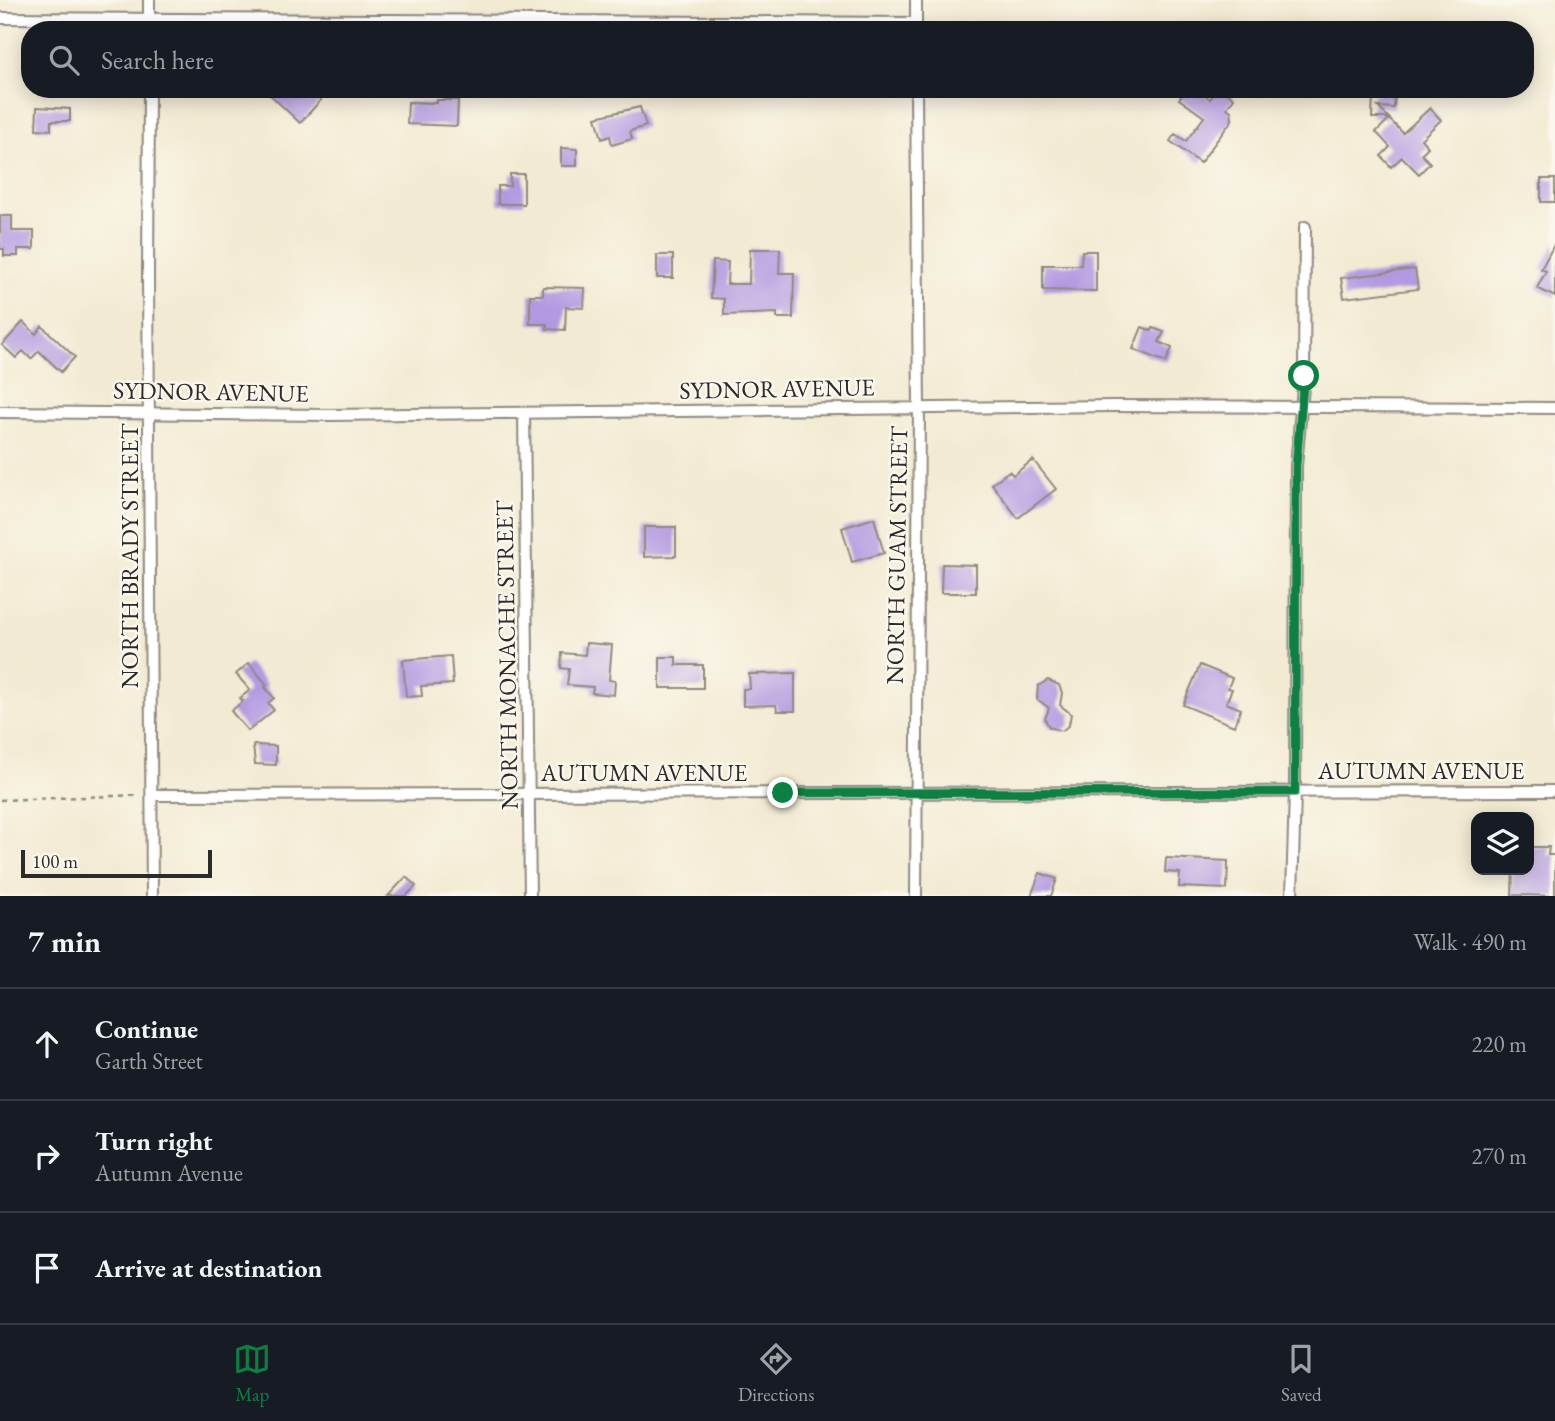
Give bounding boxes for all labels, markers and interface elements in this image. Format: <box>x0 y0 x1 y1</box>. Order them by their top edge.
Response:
search box <box>21 21 1534 98</box>
icon: search <box>45 41 83 79</box>
text: Search here <box>101 43 214 77</box>
route start <box>1288 360 1319 391</box>
street label: SYDNOR AVENUE <box>679 371 875 406</box>
street label: SYDNOR AVENUE <box>113 374 309 409</box>
street label: NORTH BRADY STREET <box>114 423 145 688</box>
street label: NORTH GUAM STREET <box>879 425 914 684</box>
street label: NORTH MONACHE STREET <box>488 499 525 810</box>
street label: AUTUMN AVENUE <box>1317 755 1524 786</box>
street label: AUTUMN AVENUE <box>540 757 747 788</box>
route end <box>767 777 798 808</box>
map controls <box>1471 812 1534 875</box>
button: layers <box>1471 812 1534 875</box>
scale bar <box>21 847 212 879</box>
text: 100 m <box>32 849 78 874</box>
text: 7 min <box>28 922 101 961</box>
text: Walk · 490 m <box>1413 927 1527 957</box>
text: Continue <box>95 1012 198 1046</box>
icon: ahead <box>28 1025 66 1063</box>
text: 220 m <box>1471 1029 1527 1059</box>
text: Garth Street <box>95 1046 203 1076</box>
text: Turn right <box>95 1124 213 1158</box>
icon: right <box>28 1137 66 1175</box>
text: 270 m <box>1471 1141 1527 1171</box>
text: Autumn Avenue <box>95 1158 243 1188</box>
icon: arrive <box>28 1249 66 1287</box>
text: Arrive at destination <box>95 1251 322 1285</box>
tab: Map <box>233 1340 271 1407</box>
tab: Directions <box>738 1340 814 1407</box>
tab: Saved <box>1281 1340 1322 1407</box>

